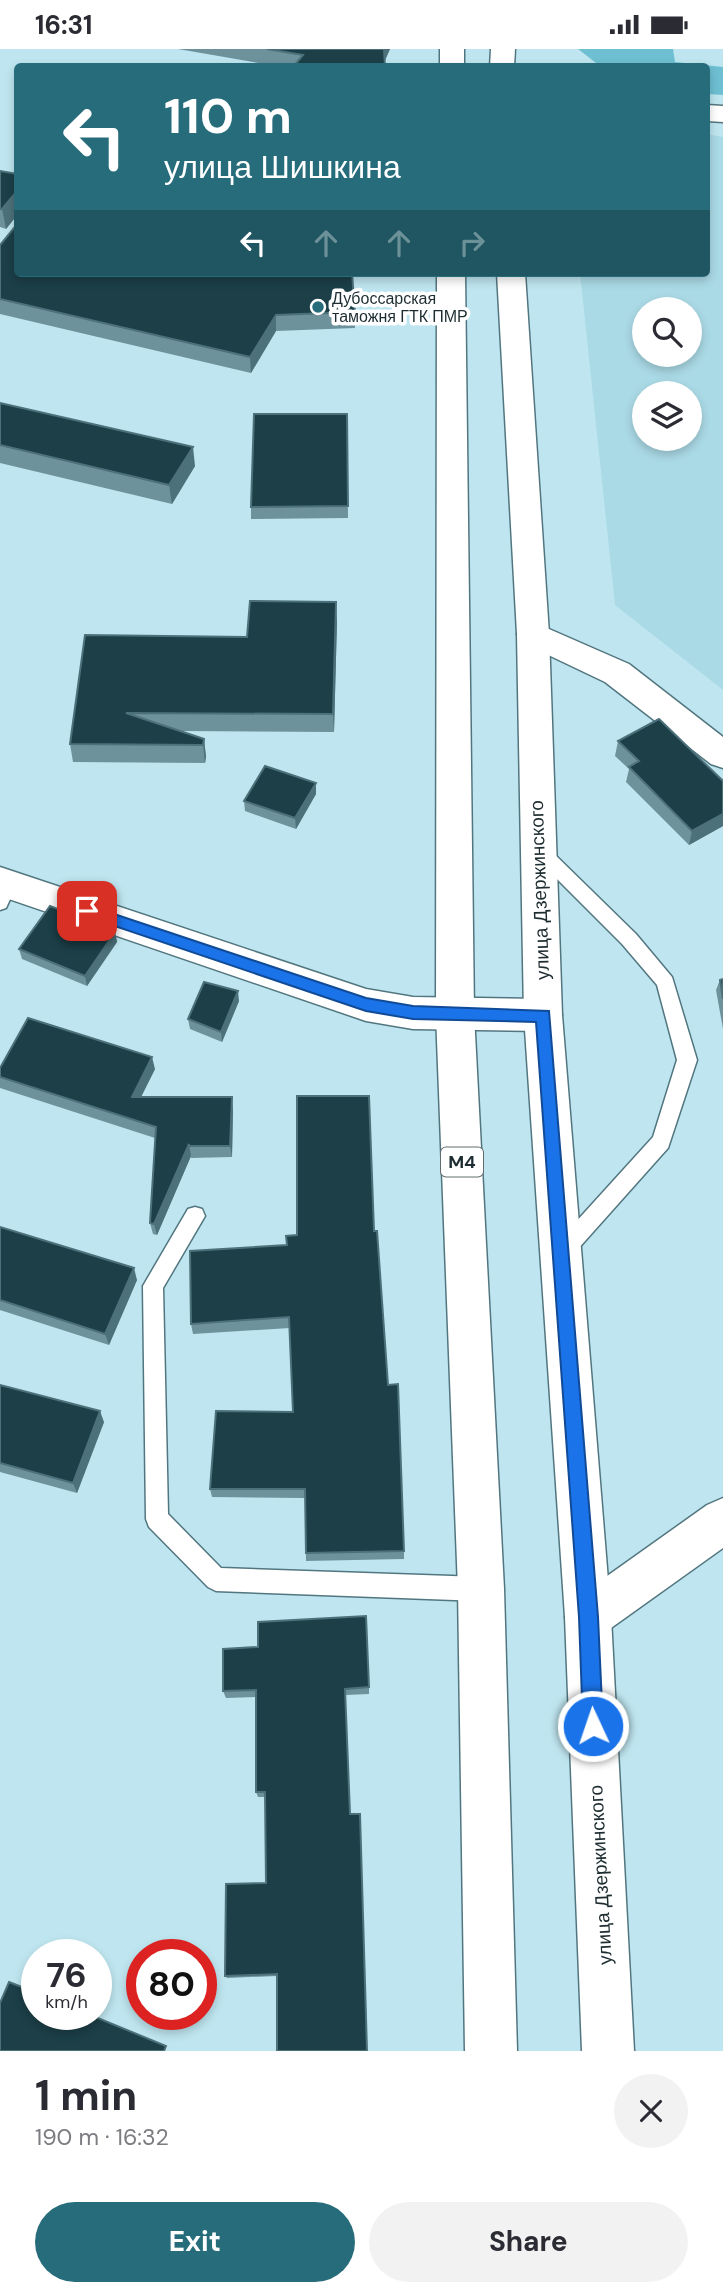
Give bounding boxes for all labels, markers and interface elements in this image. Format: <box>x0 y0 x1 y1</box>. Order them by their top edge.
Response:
text: 16:31 <box>35 8 93 42</box>
text: 110 m <box>164 84 292 148</box>
icon: left <box>49 91 140 182</box>
text: улица Шишкина <box>164 146 401 188</box>
icon: left <box>234 224 272 262</box>
icon: ahead <box>307 224 345 262</box>
icon: ahead <box>380 224 418 262</box>
icon: right <box>453 224 491 262</box>
place label: Дубоссарская таможня ГТК ПМР <box>332 288 468 327</box>
map controls <box>632 297 702 451</box>
button: search <box>632 297 702 367</box>
marker: Дубоссарская таможня ГТК ПМР <box>310 299 326 315</box>
button: layers <box>632 381 702 451</box>
street label: улица Дзержинского <box>524 800 555 980</box>
pin <box>57 881 117 941</box>
icon: arrive <box>68 892 106 930</box>
road number: M4 <box>441 1147 483 1177</box>
position arrow <box>556 1689 630 1763</box>
street label: улица Дзержинского <box>583 1784 618 1965</box>
speed limit sign: 80 <box>126 1939 217 2030</box>
text: 76 <box>46 1952 87 1998</box>
text: km/h <box>45 1990 88 2014</box>
text: 1 min <box>35 2068 137 2123</box>
button: close <box>614 2074 688 2148</box>
text: 190 m · 16:32 <box>35 2122 169 2152</box>
button: Exit <box>35 2202 355 2282</box>
button: Share <box>369 2202 688 2282</box>

